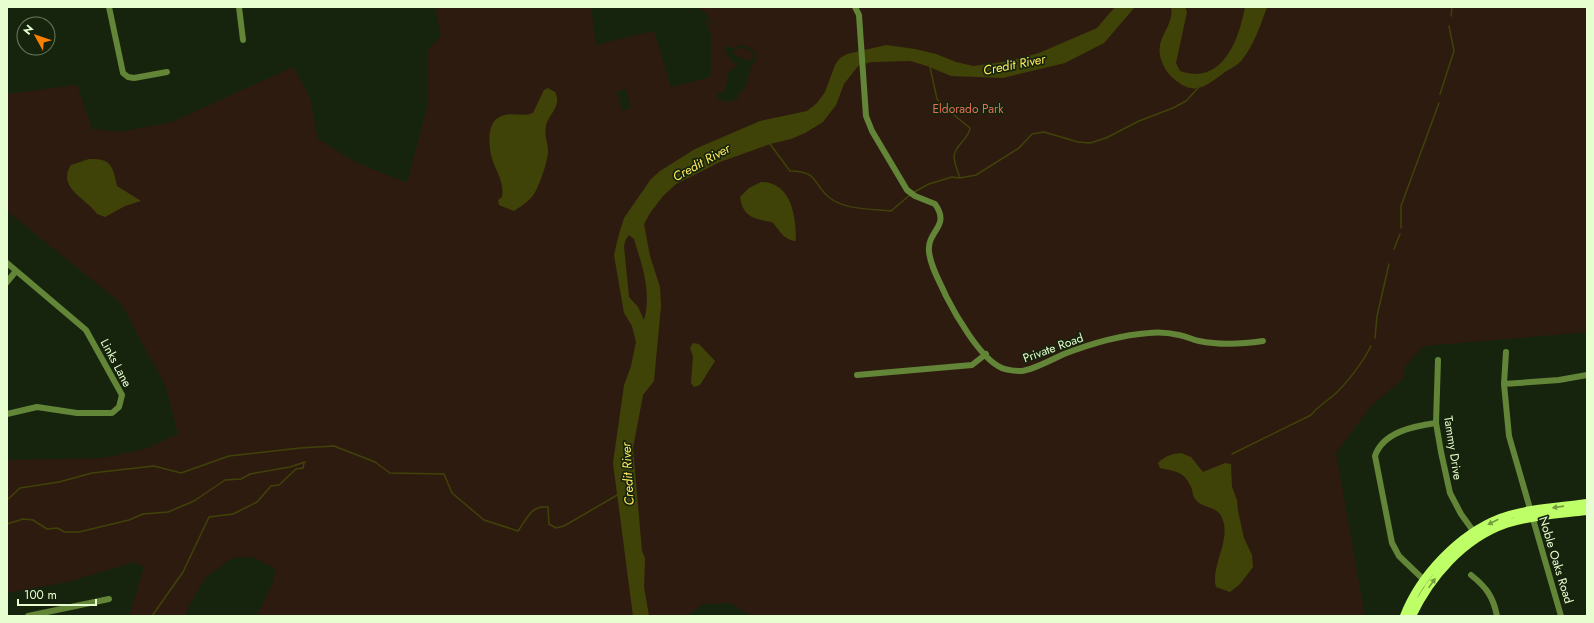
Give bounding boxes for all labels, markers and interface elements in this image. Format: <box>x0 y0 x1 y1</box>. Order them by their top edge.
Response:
north arrow <box>16 16 56 56</box>
text: N <box>19 21 37 38</box>
water label: Credit River <box>981 49 1048 80</box>
park label: Eldorado Park <box>932 100 1004 118</box>
water label: Credit River <box>669 138 734 186</box>
street label: Private Road <box>1020 329 1086 367</box>
street label: Links Lane <box>96 336 136 390</box>
street label: Tammy Drive <box>1439 415 1467 481</box>
water label: Credit River <box>616 441 639 506</box>
one-way arrow <box>1552 504 1565 510</box>
street label: Noble Oaks Road <box>1534 514 1578 606</box>
one-way arrow <box>1487 519 1498 525</box>
one-way arrow <box>1428 577 1436 588</box>
scale bar <box>18 581 96 607</box>
text: 100 m <box>24 586 57 604</box>

